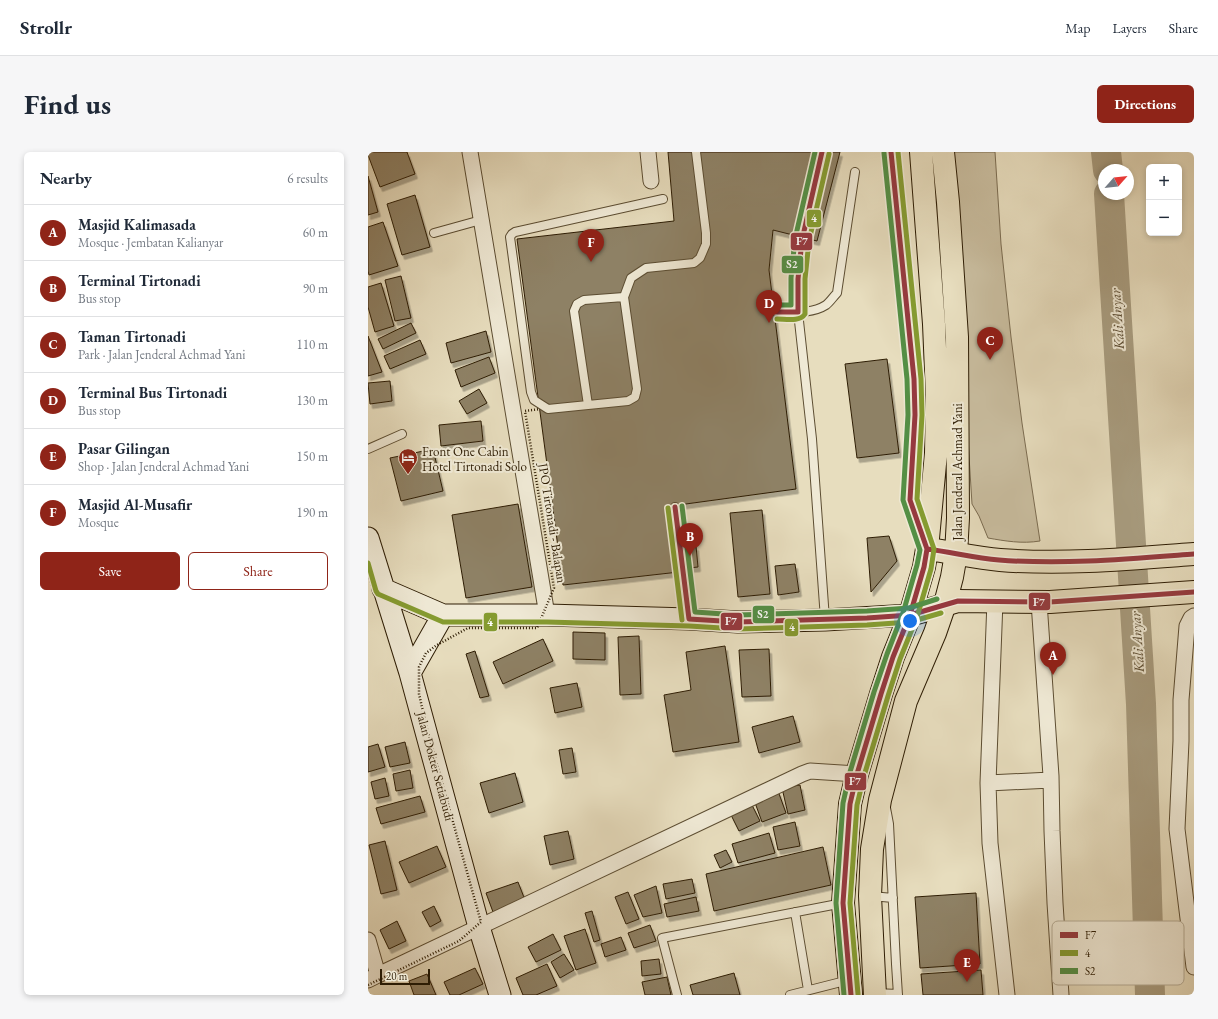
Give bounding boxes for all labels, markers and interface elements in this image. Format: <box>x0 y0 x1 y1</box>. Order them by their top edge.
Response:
text: Strollr <box>20 15 72 40</box>
text: Map <box>1065 19 1090 37</box>
text: Layers <box>1112 19 1147 37</box>
text: Share <box>1169 19 1198 37</box>
button: Directions <box>1097 85 1194 123</box>
text: Find us <box>24 86 111 122</box>
north arrow <box>1098 164 1134 200</box>
map controls <box>1146 164 1182 236</box>
button: + <box>1146 164 1182 200</box>
text: Nearby <box>40 167 92 189</box>
text: 6 results <box>287 170 328 187</box>
button: − <box>1146 200 1182 236</box>
line badge: 4 <box>806 209 822 228</box>
text: 4 <box>811 211 817 225</box>
text: Masjid Kalimasada <box>78 215 196 234</box>
text: A <box>48 224 58 241</box>
text: 60 m <box>303 224 328 241</box>
pin: F <box>578 229 604 262</box>
line badge: F7 <box>790 232 813 251</box>
text: Mosque · Jembatan Kalianyar <box>78 234 223 251</box>
text: F7 <box>796 234 808 248</box>
line badge: S2 <box>781 255 804 274</box>
text: S2 <box>786 257 798 271</box>
text: Terminal Tirtonadi <box>78 271 201 290</box>
text: B <box>49 280 57 297</box>
text: 90 m <box>303 280 328 297</box>
water label: Kali Anyar <box>1106 287 1128 351</box>
text: Bus stop <box>78 290 121 307</box>
pin: D <box>756 290 782 323</box>
text: Taman Tirtonadi <box>78 327 186 346</box>
pin: C <box>977 327 1003 360</box>
text: C <box>48 336 58 353</box>
text: 110 m <box>297 336 328 353</box>
text: Park · Jalan Jenderal Achmad Yani <box>78 346 246 363</box>
text: Terminal Bus Tirtonadi <box>78 383 227 402</box>
text: D <box>48 392 58 409</box>
text: 130 m <box>297 392 328 409</box>
text: Bus stop <box>78 402 121 419</box>
street label: Jalan Jenderal Achmad Yani <box>949 403 966 542</box>
text: Pasar Gilingan <box>78 439 170 458</box>
place label: Front One Cabin Hotel Tirtonadi Solo <box>422 443 527 475</box>
hotel icon: Front One Cabin Hotel Tirtonadi Solo <box>397 447 419 475</box>
text: E <box>49 448 57 465</box>
text: 150 m <box>297 448 328 465</box>
text: Shop · Jalan Jenderal Achmad Yani <box>78 458 249 475</box>
street label: JPO Tirtonadi - Balapan <box>534 461 570 584</box>
text: Masjid Al-Musafir <box>78 495 192 514</box>
text: F <box>49 504 57 521</box>
text: 190 m <box>297 504 328 521</box>
text: Mosque <box>78 514 119 531</box>
pin: B <box>677 523 703 556</box>
button: Save <box>40 552 180 590</box>
button: Share <box>188 552 328 590</box>
line badge: F7 <box>1028 592 1051 611</box>
text: F7 <box>1033 595 1045 609</box>
line badge: S2 <box>752 605 775 624</box>
text: S2 <box>757 607 769 621</box>
water label: Kali Anyar <box>1126 610 1148 674</box>
your location <box>900 611 920 631</box>
line badge: 4 <box>483 612 498 632</box>
line badge: F7 <box>720 612 743 631</box>
text: F7 <box>725 614 737 628</box>
text: 4 <box>487 615 493 629</box>
line badge: 4 <box>784 618 799 637</box>
text: 4 <box>789 620 795 634</box>
pin: A <box>1040 642 1066 675</box>
street label: Jalan Dokter Setiabudi <box>412 709 458 823</box>
line badge: F7 <box>844 772 867 791</box>
text: F7 <box>849 774 861 788</box>
legend <box>1052 921 1184 985</box>
text: F7 <box>1085 928 1097 942</box>
text: 4 <box>1085 946 1091 960</box>
pin: E <box>954 949 980 982</box>
text: S2 <box>1085 964 1096 978</box>
scale bar <box>380 967 430 986</box>
text: 20 m <box>386 969 407 983</box>

